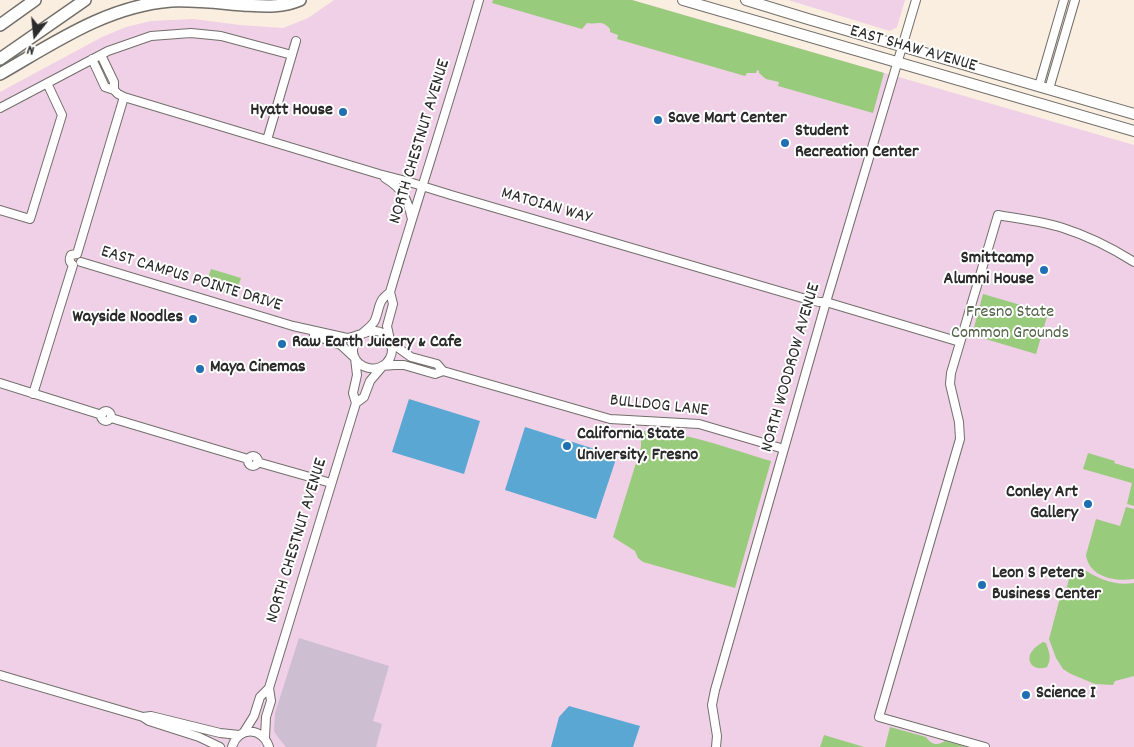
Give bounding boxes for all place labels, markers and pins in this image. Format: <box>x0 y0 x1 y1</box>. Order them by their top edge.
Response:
place label: Hyatt House <box>250 101 333 123</box>
marker: Hyatt House <box>337 106 349 118</box>
place label: Save Mart Center <box>668 109 787 131</box>
marker: Save Mart Center <box>652 114 664 126</box>
place label: Student Recreation Center <box>795 122 919 164</box>
marker: Student Recreation Center <box>779 137 791 149</box>
place label: Smittcamp Alumni House <box>944 249 1034 292</box>
marker: Smittcamp Alumni House <box>1038 264 1050 276</box>
place label: Wayside Noodles <box>72 308 183 330</box>
marker: Wayside Noodles <box>187 313 199 325</box>
place label: Raw Earth Juicery & Cafe <box>292 333 462 355</box>
marker: Raw Earth Juicery & Cafe <box>276 338 288 350</box>
place label: Maya Cinemas <box>210 358 306 380</box>
marker: Maya Cinemas <box>194 363 206 375</box>
place label: California State University, Fresno <box>577 425 698 468</box>
marker: California State University, Fresno <box>561 440 573 452</box>
place label: Conley Art Gallery <box>1006 483 1078 526</box>
marker: Conley Art Gallery <box>1082 498 1094 510</box>
place label: Leon S Peters Business Center <box>992 564 1101 606</box>
marker: Leon S Peters Business Center <box>976 579 988 591</box>
place label: Science I <box>1036 684 1096 706</box>
marker: Science I <box>1020 689 1032 701</box>

